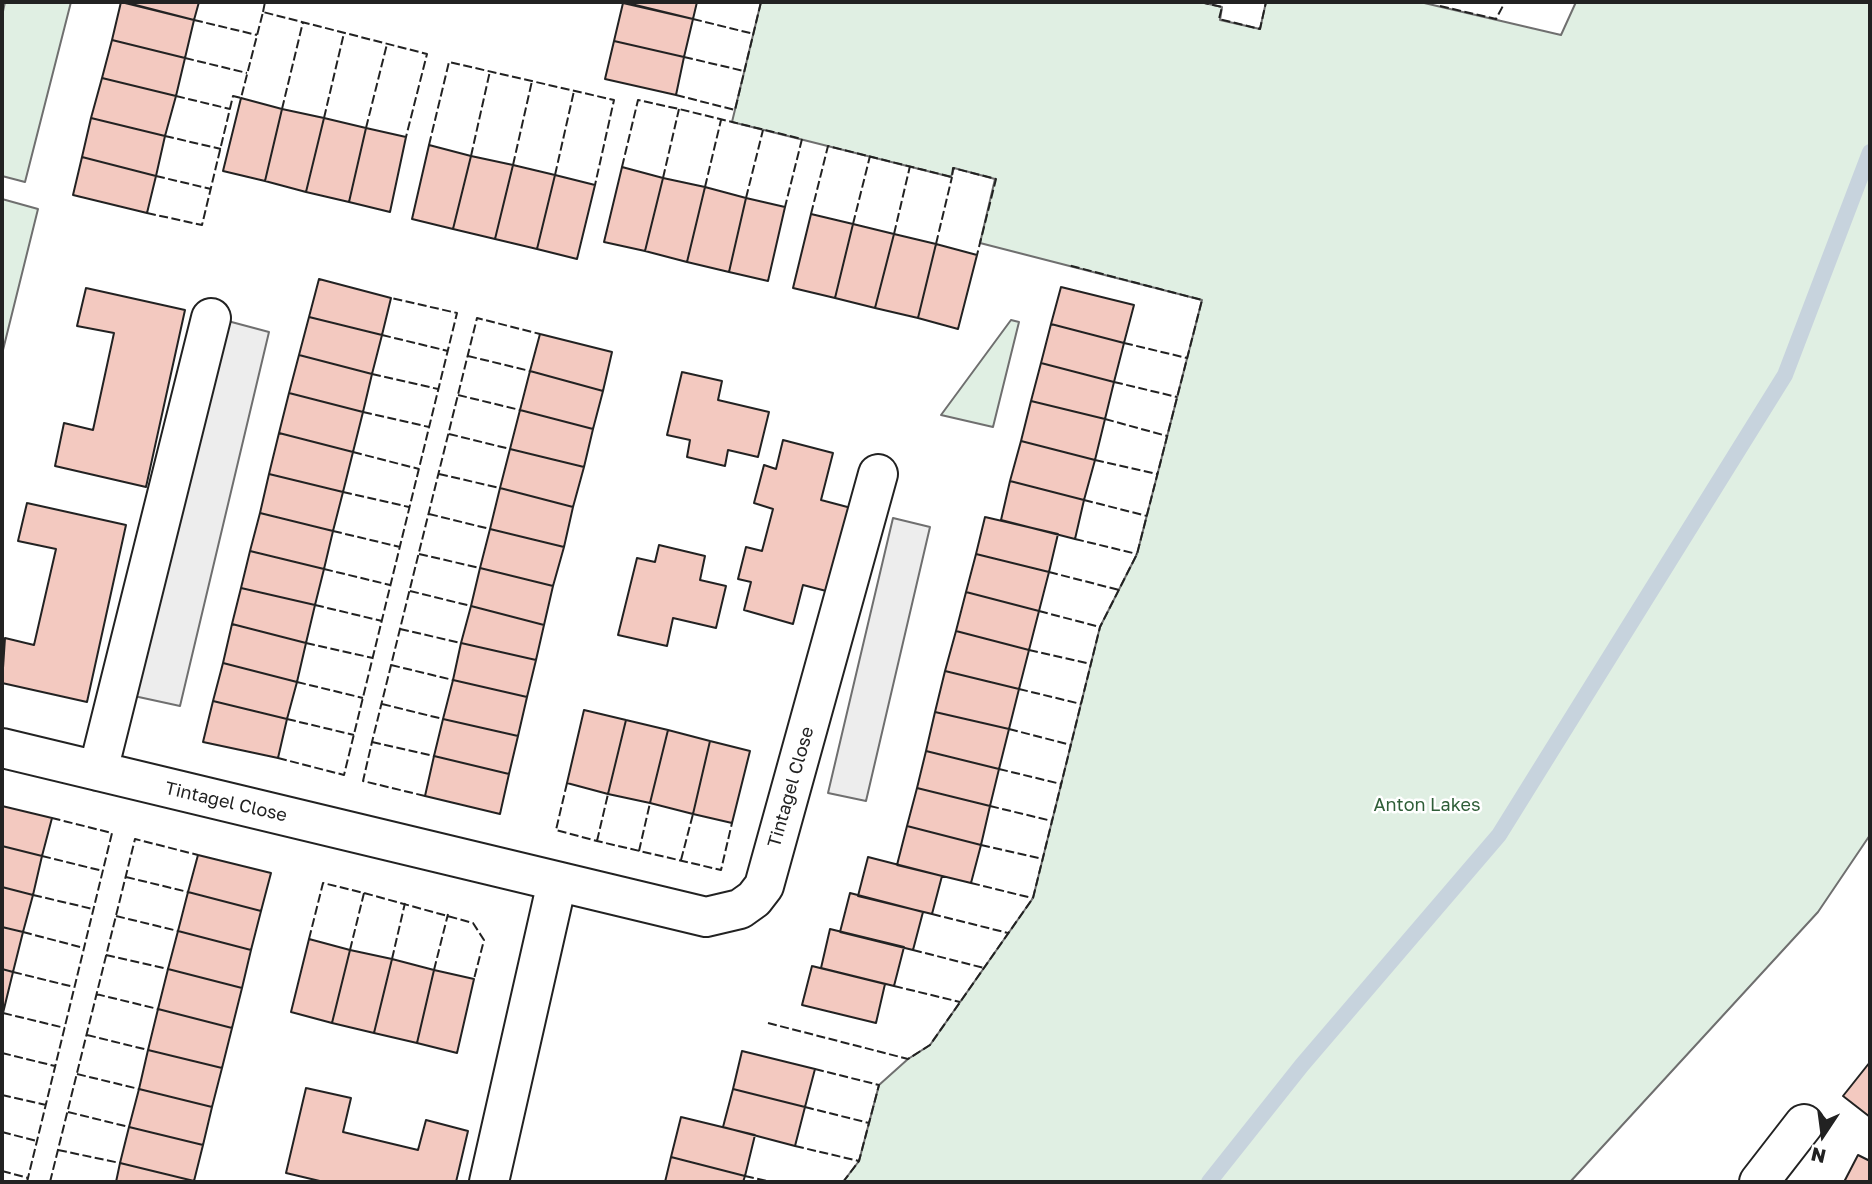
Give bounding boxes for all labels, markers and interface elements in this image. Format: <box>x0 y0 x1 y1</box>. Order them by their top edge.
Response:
street label: Tintagel Close <box>763 724 819 850</box>
street label: Tintagel Close <box>163 777 289 827</box>
park label: Anton Lakes <box>1374 794 1480 816</box>
north arrow <box>1788 1100 1858 1170</box>
text: N <box>1809 1143 1828 1169</box>

